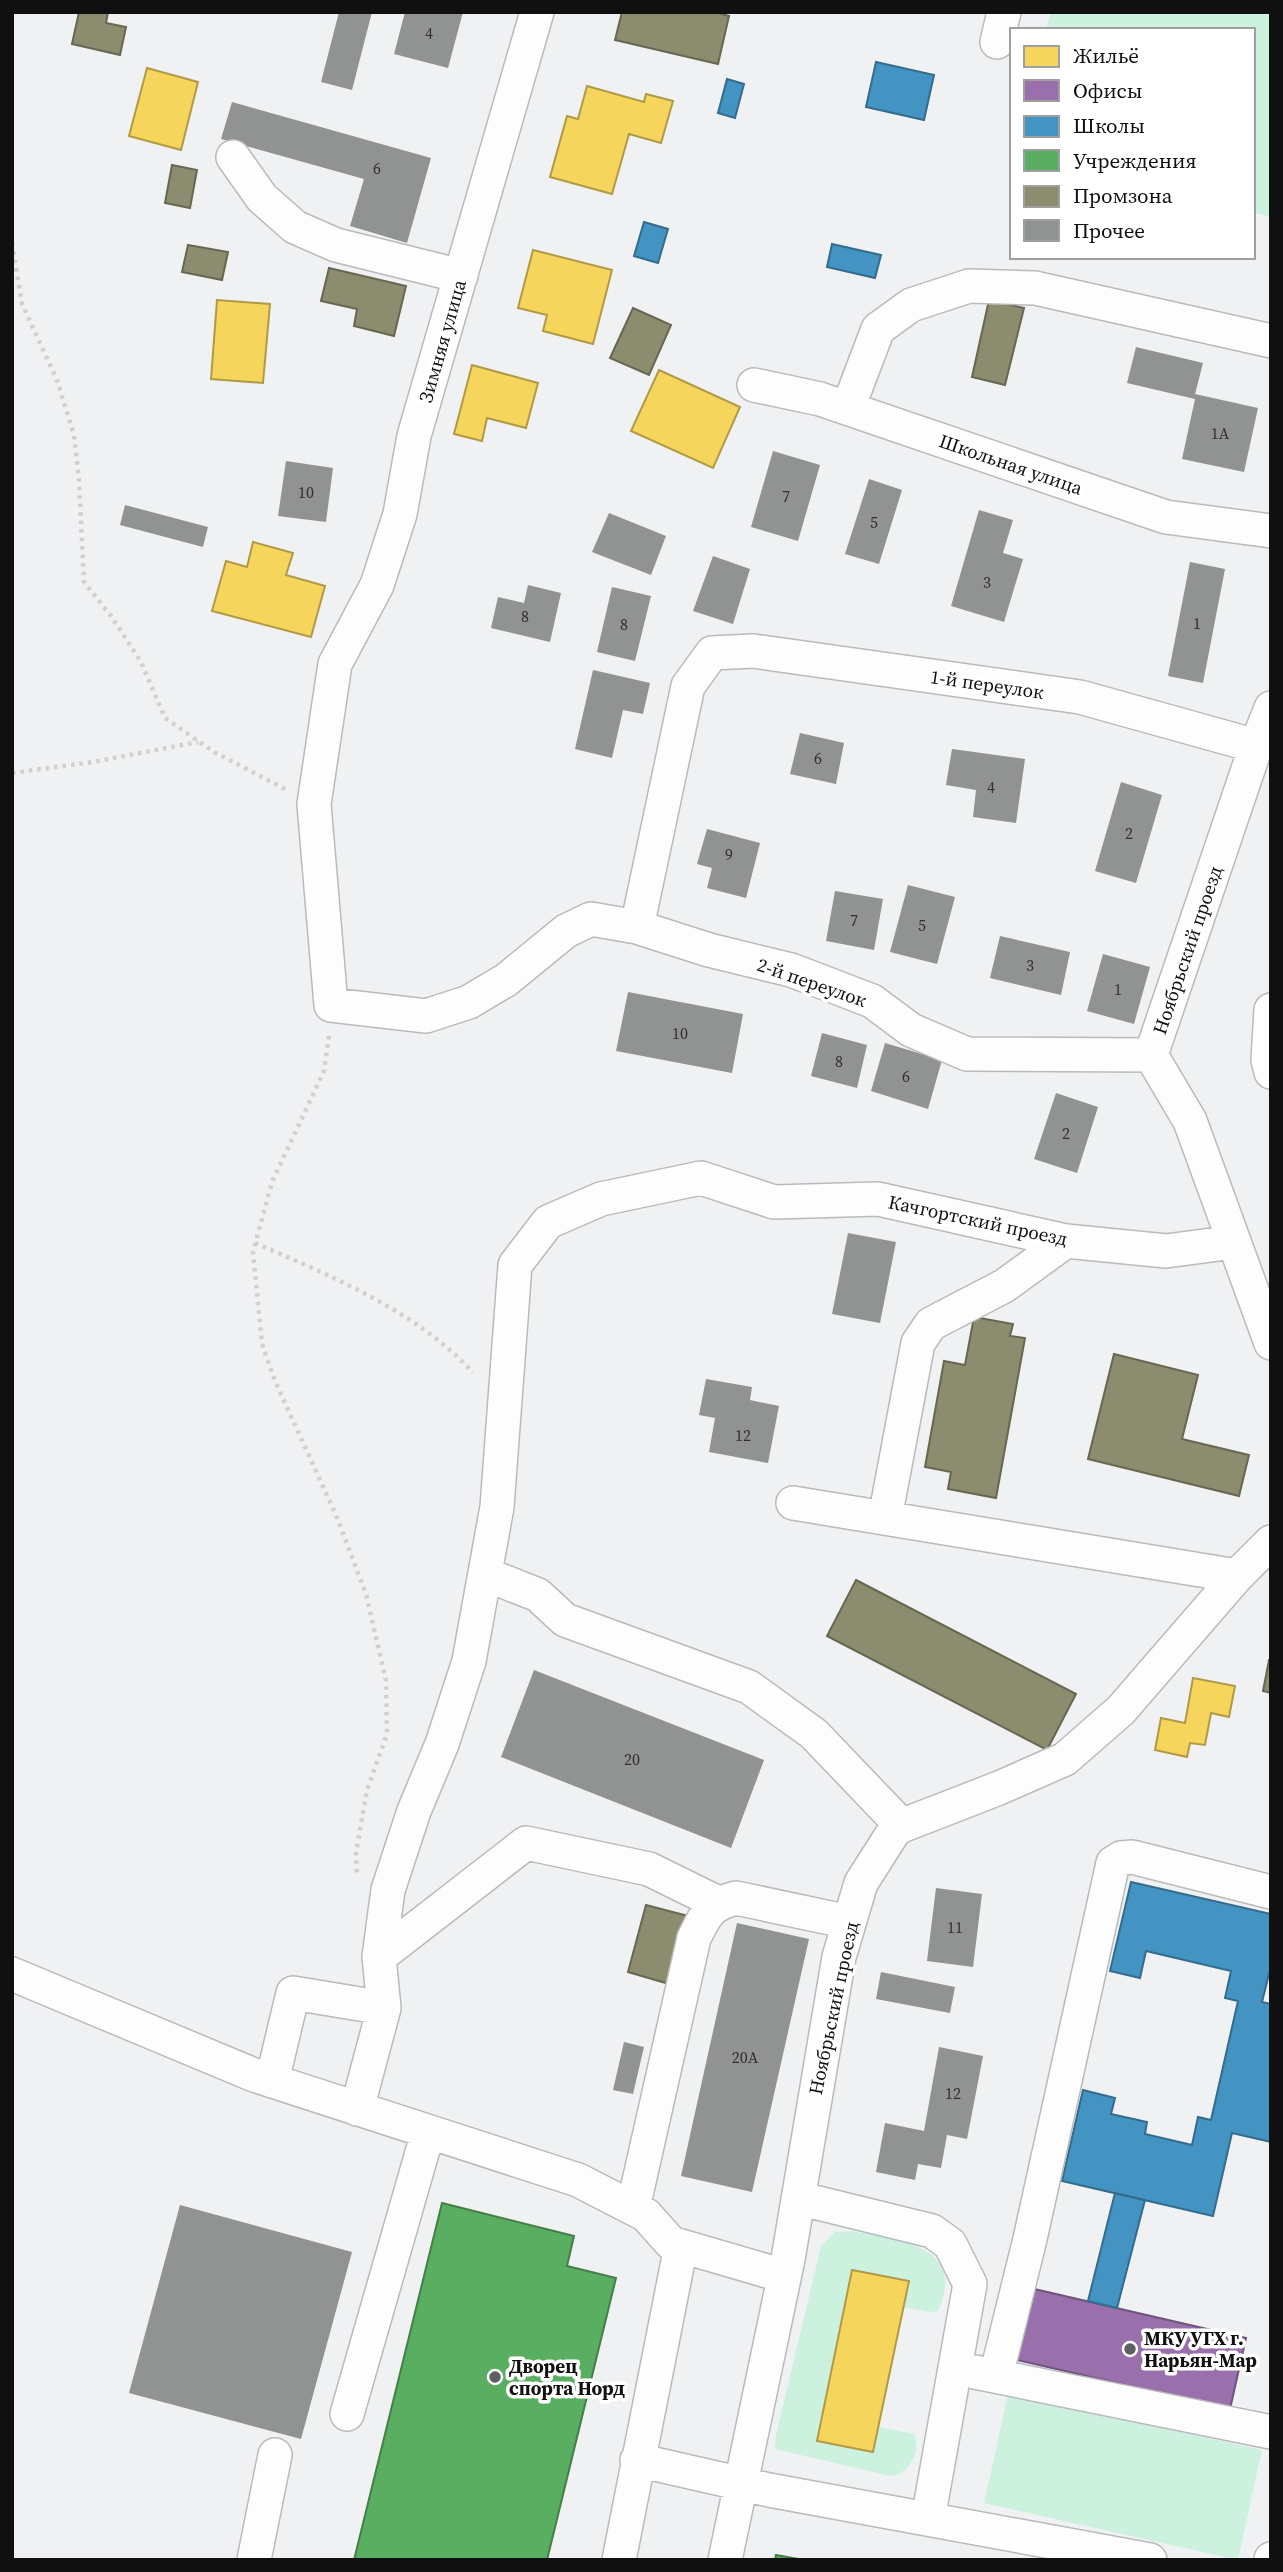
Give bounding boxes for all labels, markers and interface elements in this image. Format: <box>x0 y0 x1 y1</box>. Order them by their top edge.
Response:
house number: 4 <box>425 22 433 44</box>
legend <box>1010 28 1255 259</box>
text: Жильё <box>1073 41 1139 70</box>
text: Офисы <box>1073 76 1143 105</box>
text: Школы <box>1073 111 1145 140</box>
text: Учреждения <box>1073 146 1197 175</box>
house number: 6 <box>373 157 381 179</box>
text: Промзона <box>1073 181 1173 210</box>
text: Прочее <box>1073 216 1145 245</box>
street label: Зимняя улица <box>412 276 472 406</box>
house number: 1А <box>1211 422 1230 444</box>
street label: Школьная улица <box>936 427 1087 501</box>
house number: 10 <box>298 481 314 503</box>
house number: 7 <box>782 485 790 507</box>
house number: 5 <box>870 511 878 533</box>
house number: 3 <box>983 571 991 593</box>
house number: 8 <box>521 605 529 627</box>
house number: 1 <box>1193 612 1201 634</box>
house number: 8 <box>620 613 628 635</box>
street label: 1-й переулок <box>929 663 1046 705</box>
house number: 6 <box>814 747 822 769</box>
house number: 4 <box>987 776 995 798</box>
house number: 2 <box>1125 822 1133 844</box>
house number: 9 <box>725 843 733 865</box>
street label: Ноябрьский проезд <box>1146 862 1228 1038</box>
house number: 7 <box>850 909 858 931</box>
house number: 5 <box>918 914 926 936</box>
street label: 2-й переулок <box>754 951 871 1013</box>
house number: 3 <box>1026 954 1034 976</box>
house number: 1 <box>1114 978 1122 1000</box>
house number: 10 <box>672 1022 688 1044</box>
house number: 8 <box>835 1050 843 1072</box>
house number: 6 <box>902 1065 910 1087</box>
house number: 2 <box>1062 1122 1070 1144</box>
street label: Качгортский проезд <box>886 1188 1070 1252</box>
house number: 12 <box>735 1424 751 1446</box>
house number: 20 <box>624 1748 640 1770</box>
house number: 11 <box>947 1916 963 1938</box>
street label: Ноябрьский проезд <box>802 1919 864 2097</box>
house number: 20А <box>732 2046 759 2068</box>
house number: 12 <box>945 2082 961 2104</box>
place label: МКУ УГХ г. Нарьян-Мар <box>1144 2325 1257 2373</box>
marker: МКУ УГХ г. Нарьян-Мар <box>1122 2341 1138 2357</box>
place label: Дворец спорта Норд <box>509 2353 625 2401</box>
marker: Дворец спорта Норд <box>487 2369 503 2385</box>

